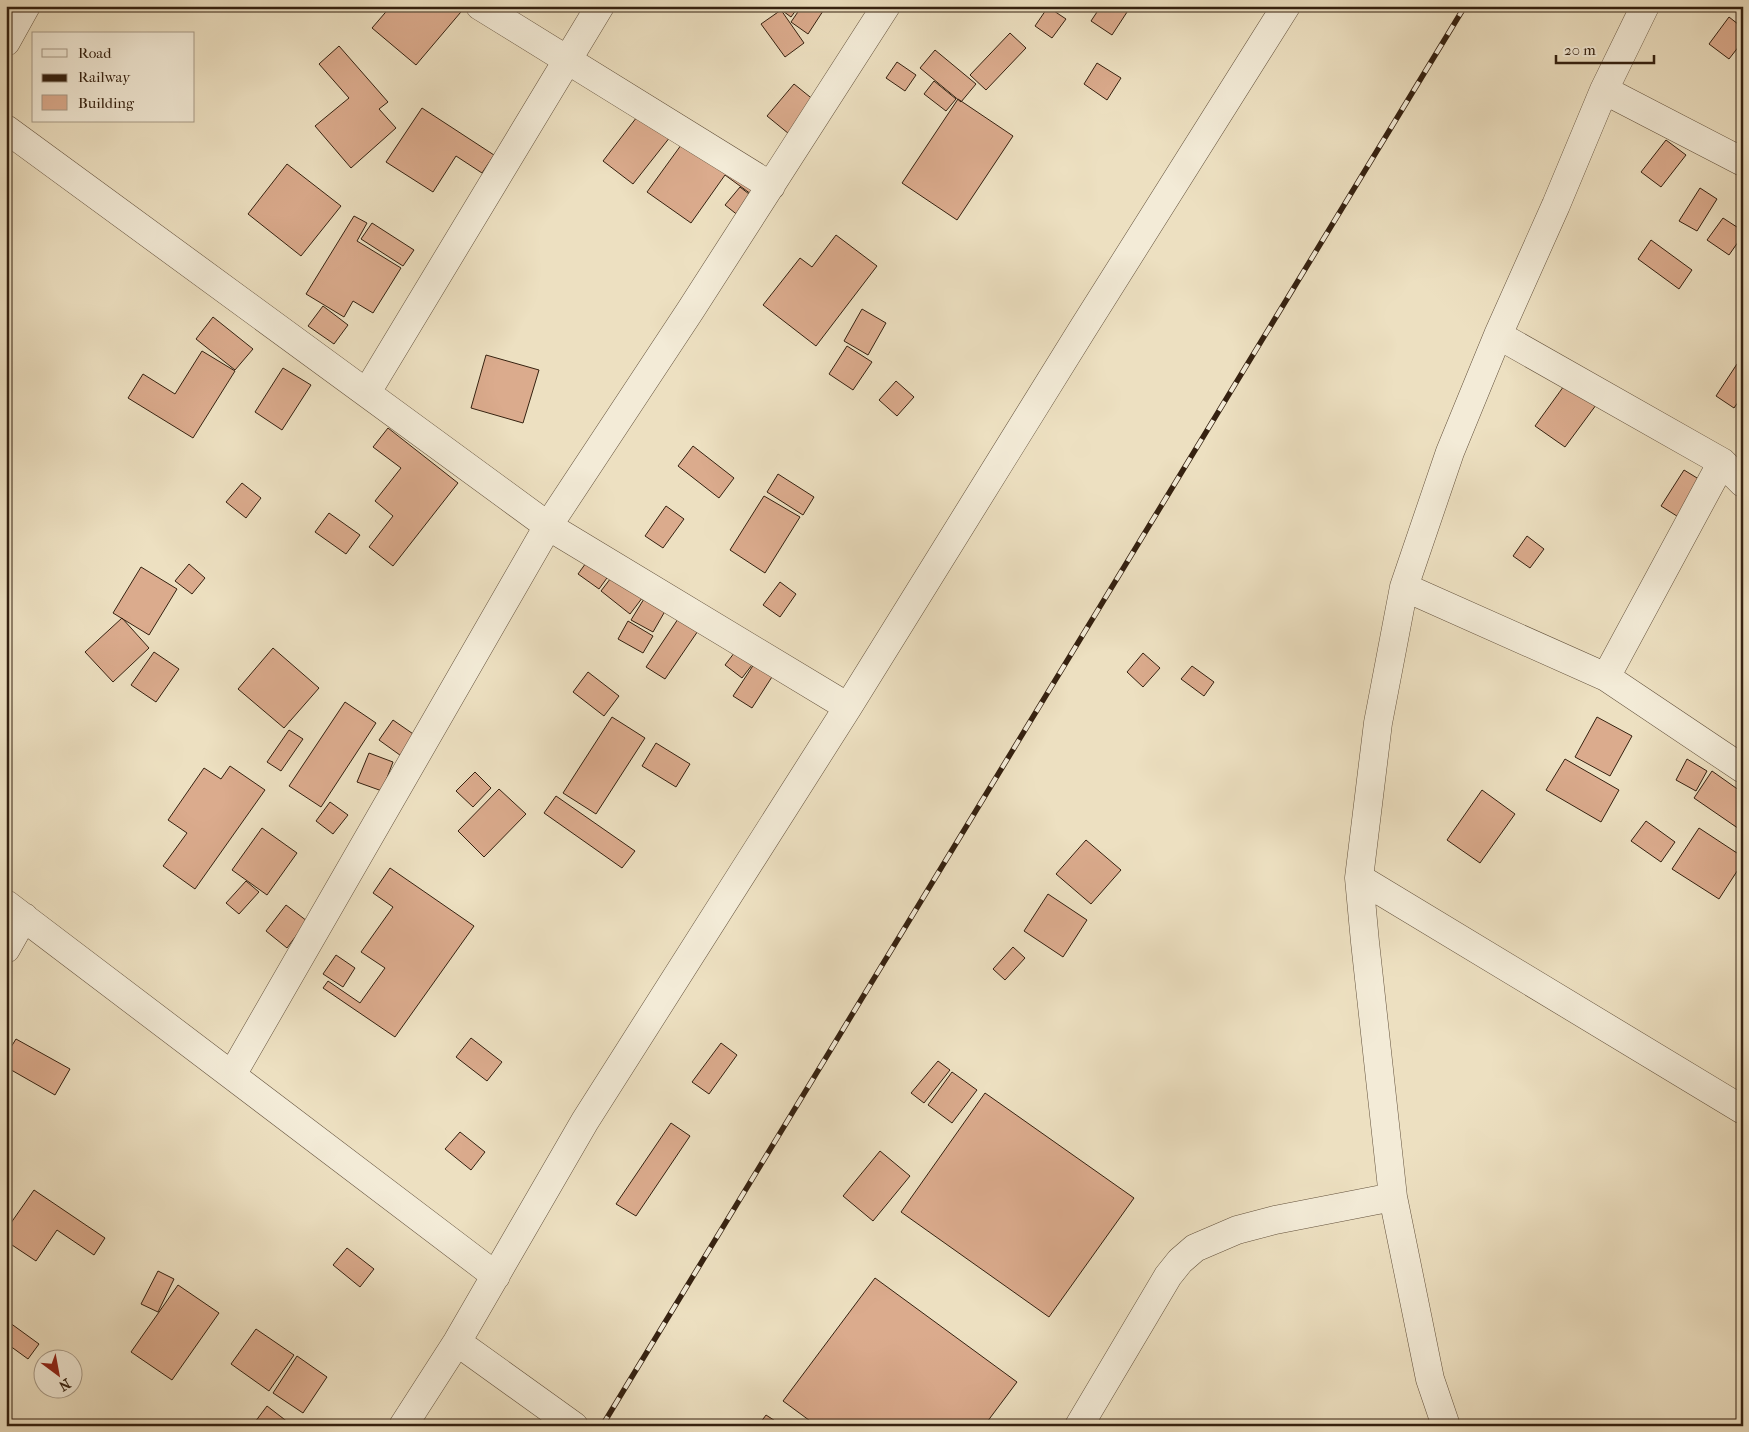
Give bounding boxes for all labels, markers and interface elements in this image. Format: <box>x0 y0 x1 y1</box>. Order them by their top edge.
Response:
legend <box>32 32 195 122</box>
scale bar <box>1556 32 1654 64</box>
text: 20 m <box>1564 41 1596 59</box>
text: Road <box>78 44 112 62</box>
text: Railway <box>78 68 131 86</box>
text: Building <box>78 94 135 112</box>
north arrow <box>32 1350 82 1400</box>
text: N <box>55 1375 74 1395</box>

